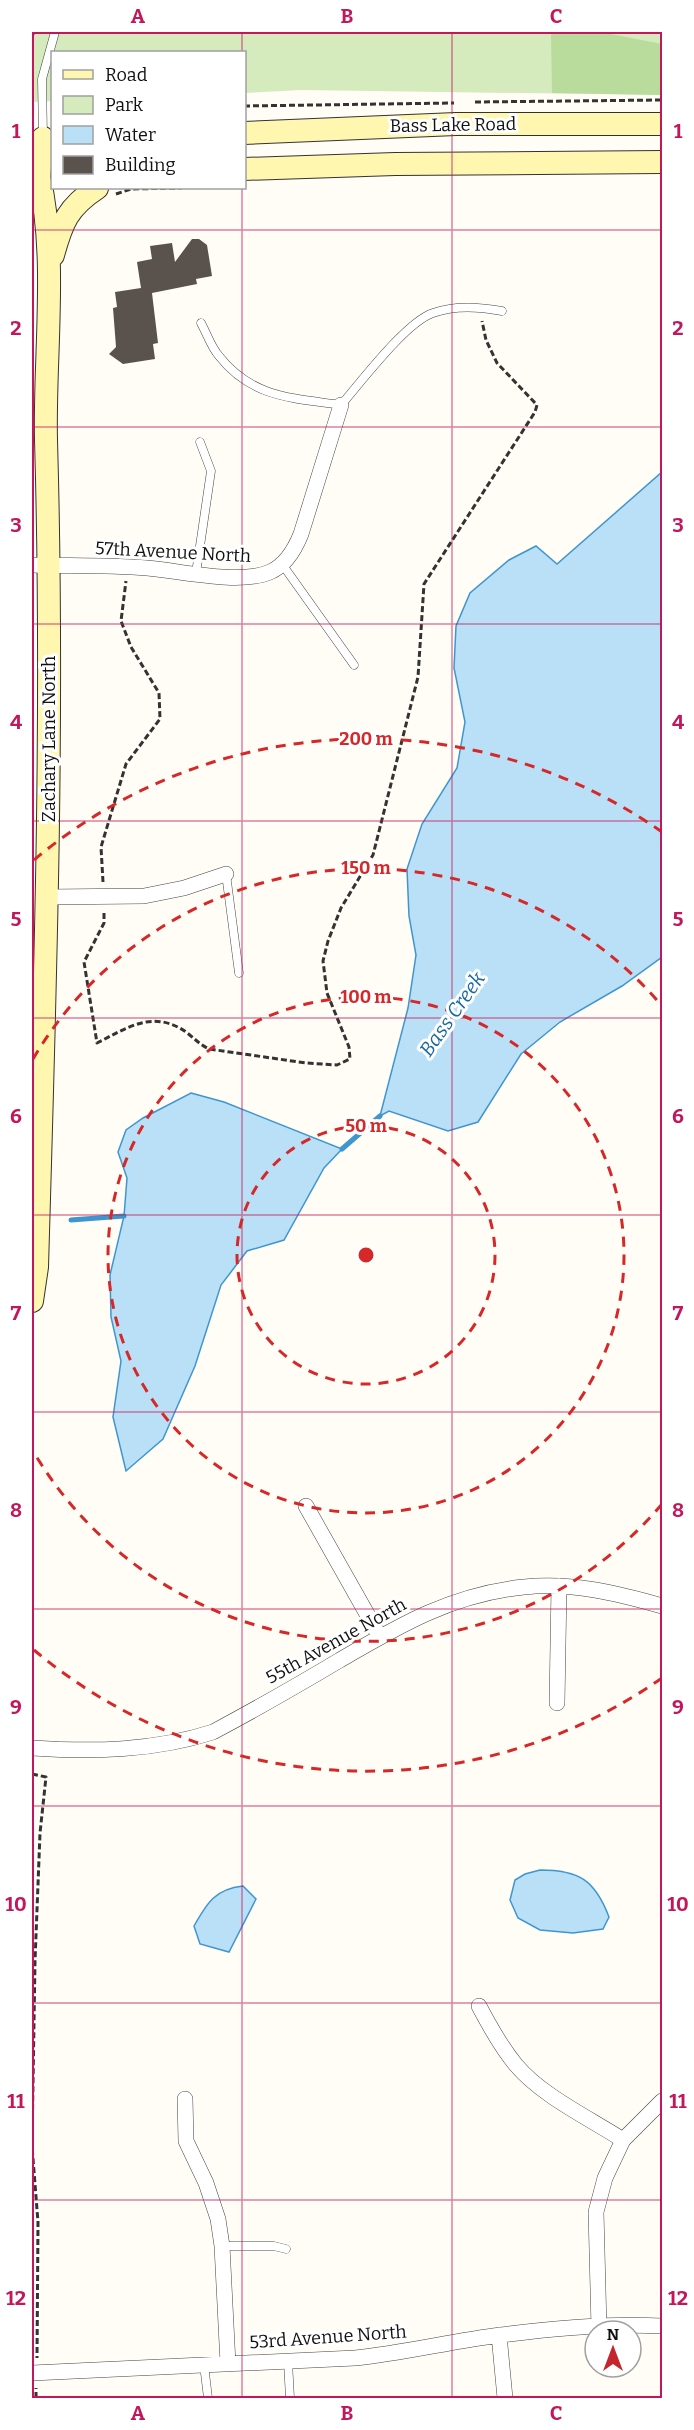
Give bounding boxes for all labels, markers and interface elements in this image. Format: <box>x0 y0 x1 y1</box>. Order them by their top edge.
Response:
text: A <box>131 4 146 28</box>
text: B <box>341 4 354 28</box>
text: C <box>550 4 562 28</box>
legend <box>51 51 246 189</box>
text: Road <box>105 64 148 86</box>
text: Park <box>105 94 144 116</box>
street label: Bass Lake Road <box>389 113 517 137</box>
text: 1 <box>12 119 21 143</box>
text: 1 <box>674 119 683 143</box>
text: Water <box>105 124 156 146</box>
text: Building <box>105 154 176 176</box>
text: 2 <box>10 316 22 340</box>
text: 2 <box>672 316 684 340</box>
text: 3 <box>10 513 22 537</box>
text: 3 <box>672 513 684 537</box>
street label: 57th Avenue North <box>94 537 252 567</box>
street label: Zachary Lane North <box>38 656 60 822</box>
text: 4 <box>10 710 22 734</box>
text: 4 <box>672 710 684 734</box>
text: 200 m <box>339 728 393 750</box>
text: 150 m <box>341 857 391 879</box>
text: 5 <box>11 907 22 931</box>
text: 5 <box>673 907 684 931</box>
water label: Bass Creek <box>414 967 490 1061</box>
text: 100 m <box>340 986 392 1008</box>
text: 6 <box>10 1104 22 1128</box>
text: 6 <box>672 1104 684 1128</box>
text: 50 m <box>345 1115 387 1137</box>
centre of rings <box>356 1245 376 1265</box>
text: 7 <box>11 1301 22 1325</box>
text: 7 <box>673 1301 684 1325</box>
text: 8 <box>10 1498 22 1522</box>
text: 8 <box>672 1498 684 1522</box>
street label: 55th Avenue North <box>262 1593 410 1689</box>
text: 9 <box>10 1695 22 1719</box>
text: 9 <box>672 1695 684 1719</box>
text: 10 <box>5 1892 27 1916</box>
text: 10 <box>667 1892 689 1916</box>
text: 11 <box>7 2089 25 2113</box>
text: 11 <box>669 2089 687 2113</box>
text: 12 <box>6 2286 26 2310</box>
text: 12 <box>668 2286 688 2310</box>
north arrow <box>583 2319 643 2379</box>
street label: 53rd Avenue North <box>249 2321 407 2353</box>
text: N <box>607 2325 619 2344</box>
text: A <box>131 2401 146 2425</box>
text: B <box>341 2401 354 2425</box>
text: C <box>550 2401 562 2425</box>

